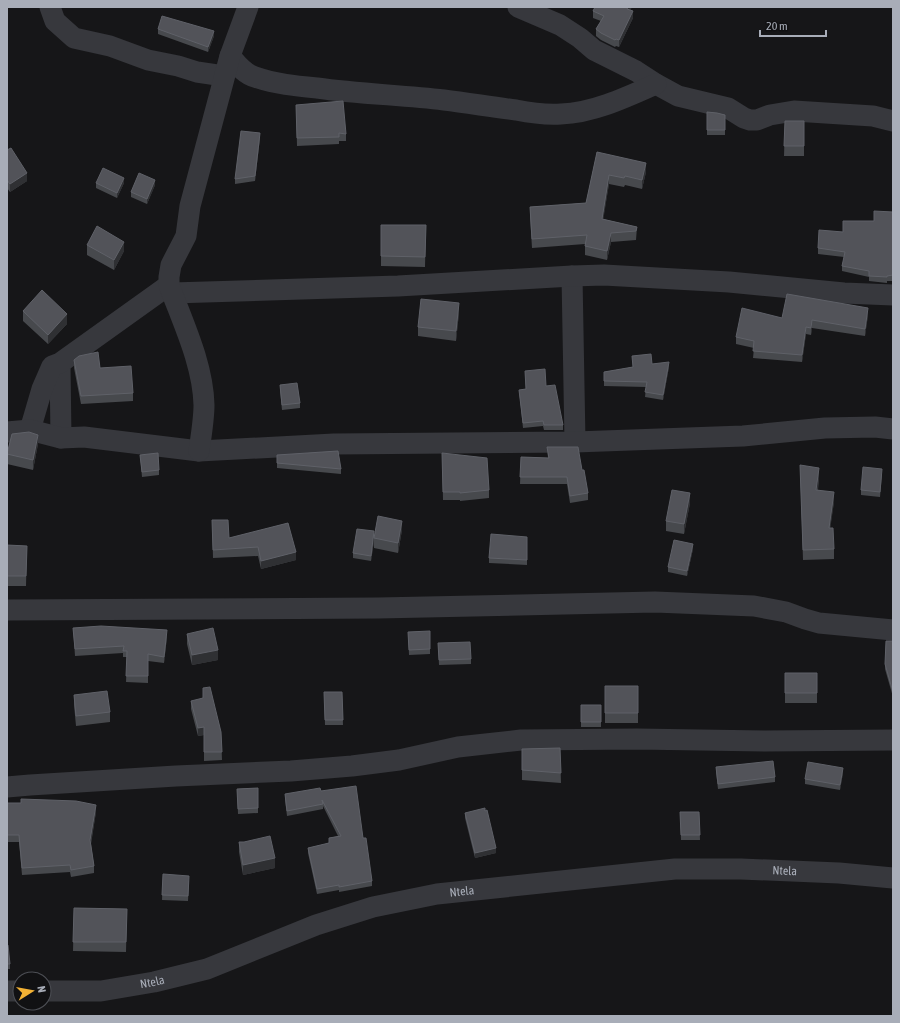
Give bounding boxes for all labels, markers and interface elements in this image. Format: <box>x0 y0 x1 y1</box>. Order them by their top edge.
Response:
scale bar <box>760 12 826 38</box>
text: 20 m <box>766 19 788 33</box>
street label: Ntela <box>772 863 797 878</box>
street label: Ntela <box>449 883 475 900</box>
north arrow <box>12 971 52 1011</box>
street label: Ntela <box>139 973 166 991</box>
text: N <box>35 985 48 993</box>

